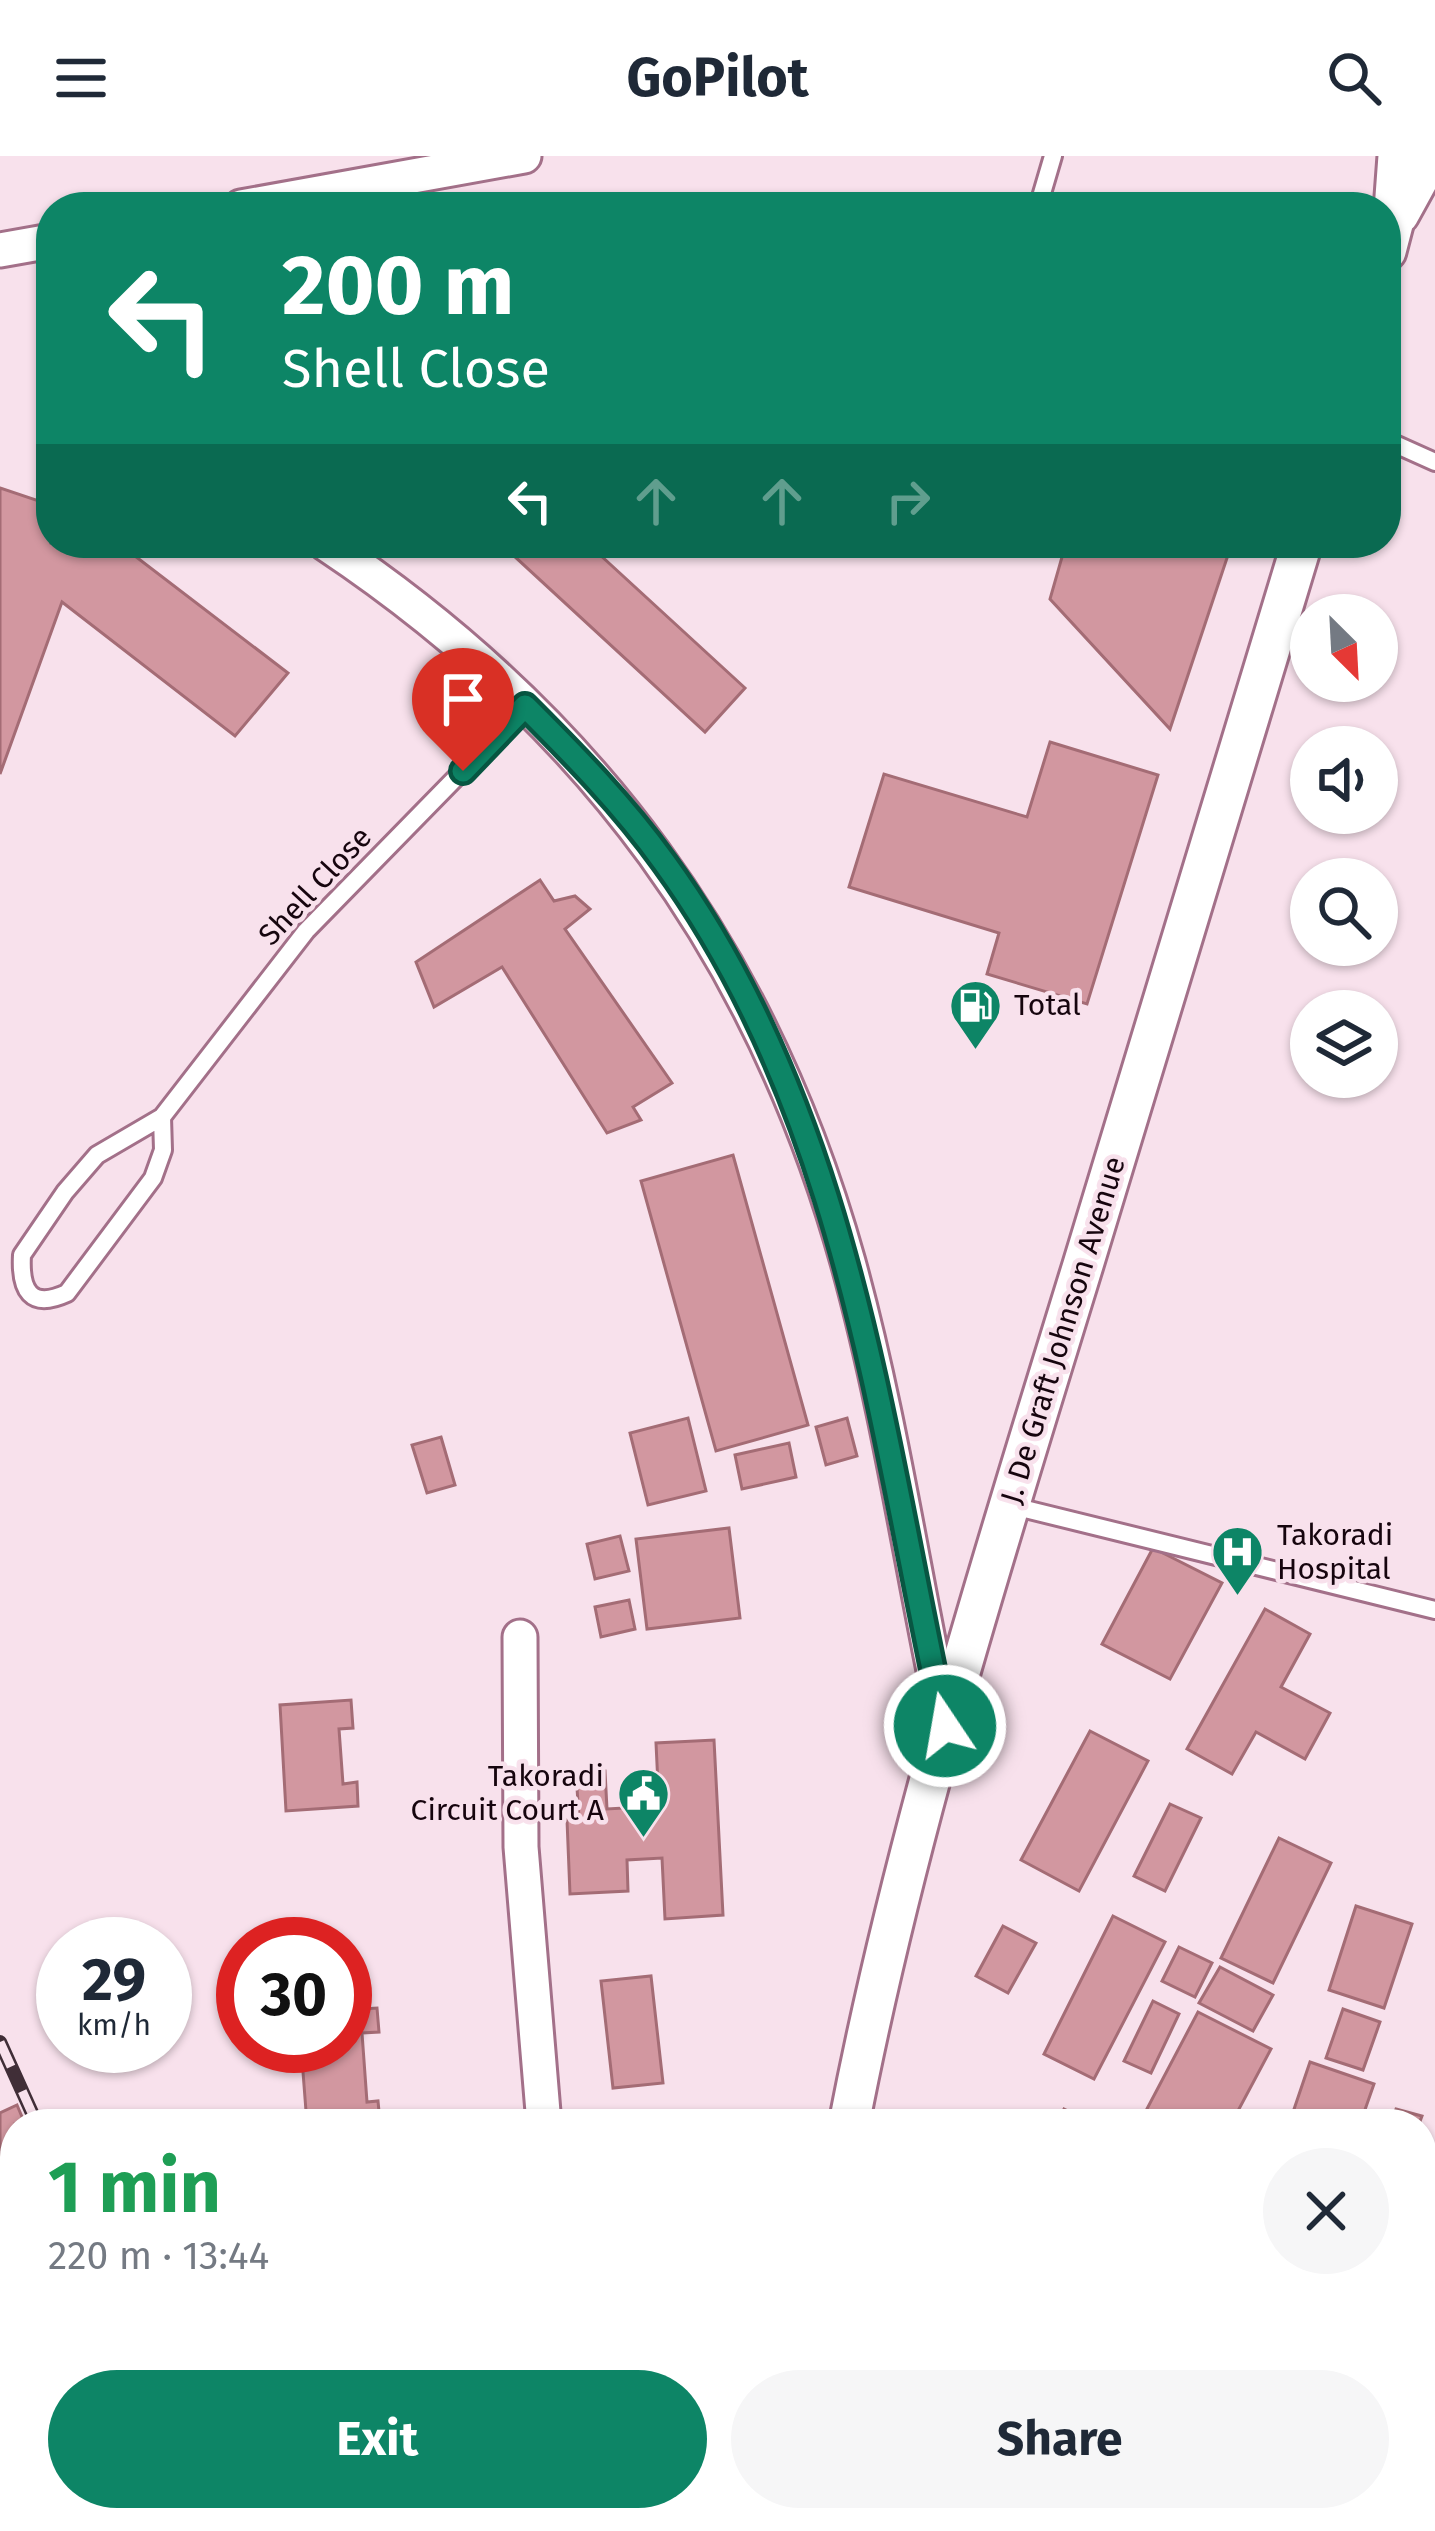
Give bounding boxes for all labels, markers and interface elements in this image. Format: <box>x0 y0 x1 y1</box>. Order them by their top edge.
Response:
icon: menu <box>48 45 114 111</box>
icon: search <box>1321 45 1387 111</box>
text: GoPilot <box>626 46 809 110</box>
text: 200 m <box>282 235 515 336</box>
icon: left <box>84 240 240 396</box>
text: Shell Close <box>282 337 550 401</box>
icon: left <box>497 468 563 534</box>
icon: ahead <box>623 468 689 534</box>
icon: ahead <box>749 468 815 534</box>
icon: right <box>875 468 941 534</box>
north arrow <box>1290 594 1398 702</box>
map controls <box>1290 594 1398 1098</box>
pin <box>412 648 514 771</box>
icon: arrive <box>430 666 496 732</box>
button: sound <box>1290 726 1398 834</box>
street label: Shell Close <box>251 819 379 953</box>
button: search <box>1290 858 1398 966</box>
fuel station icon: Total <box>947 977 1003 1051</box>
place label: Total <box>1014 987 1081 1023</box>
button: layers <box>1290 990 1398 1098</box>
street label: J. De Graft Johnson Avenue <box>993 1152 1133 1508</box>
place label: Takoradi Hospital <box>1277 1517 1393 1587</box>
hospital icon: Takoradi Hospital <box>1210 1524 1266 1598</box>
position arrow <box>882 1663 1008 1789</box>
place label: Takoradi Circuit Court A <box>411 1758 605 1828</box>
public building icon: Takoradi Circuit Court A <box>615 1765 671 1839</box>
speed limit sign: 30 <box>216 1917 372 2073</box>
text: 29 <box>82 1944 146 2016</box>
text: km/h <box>77 2007 151 2043</box>
text: 1 min <box>48 2145 221 2231</box>
button: close <box>1263 2148 1389 2274</box>
text: 220 m · 13:44 <box>48 2233 269 2279</box>
button: Exit <box>48 2370 707 2508</box>
button: Share <box>731 2370 1389 2508</box>

